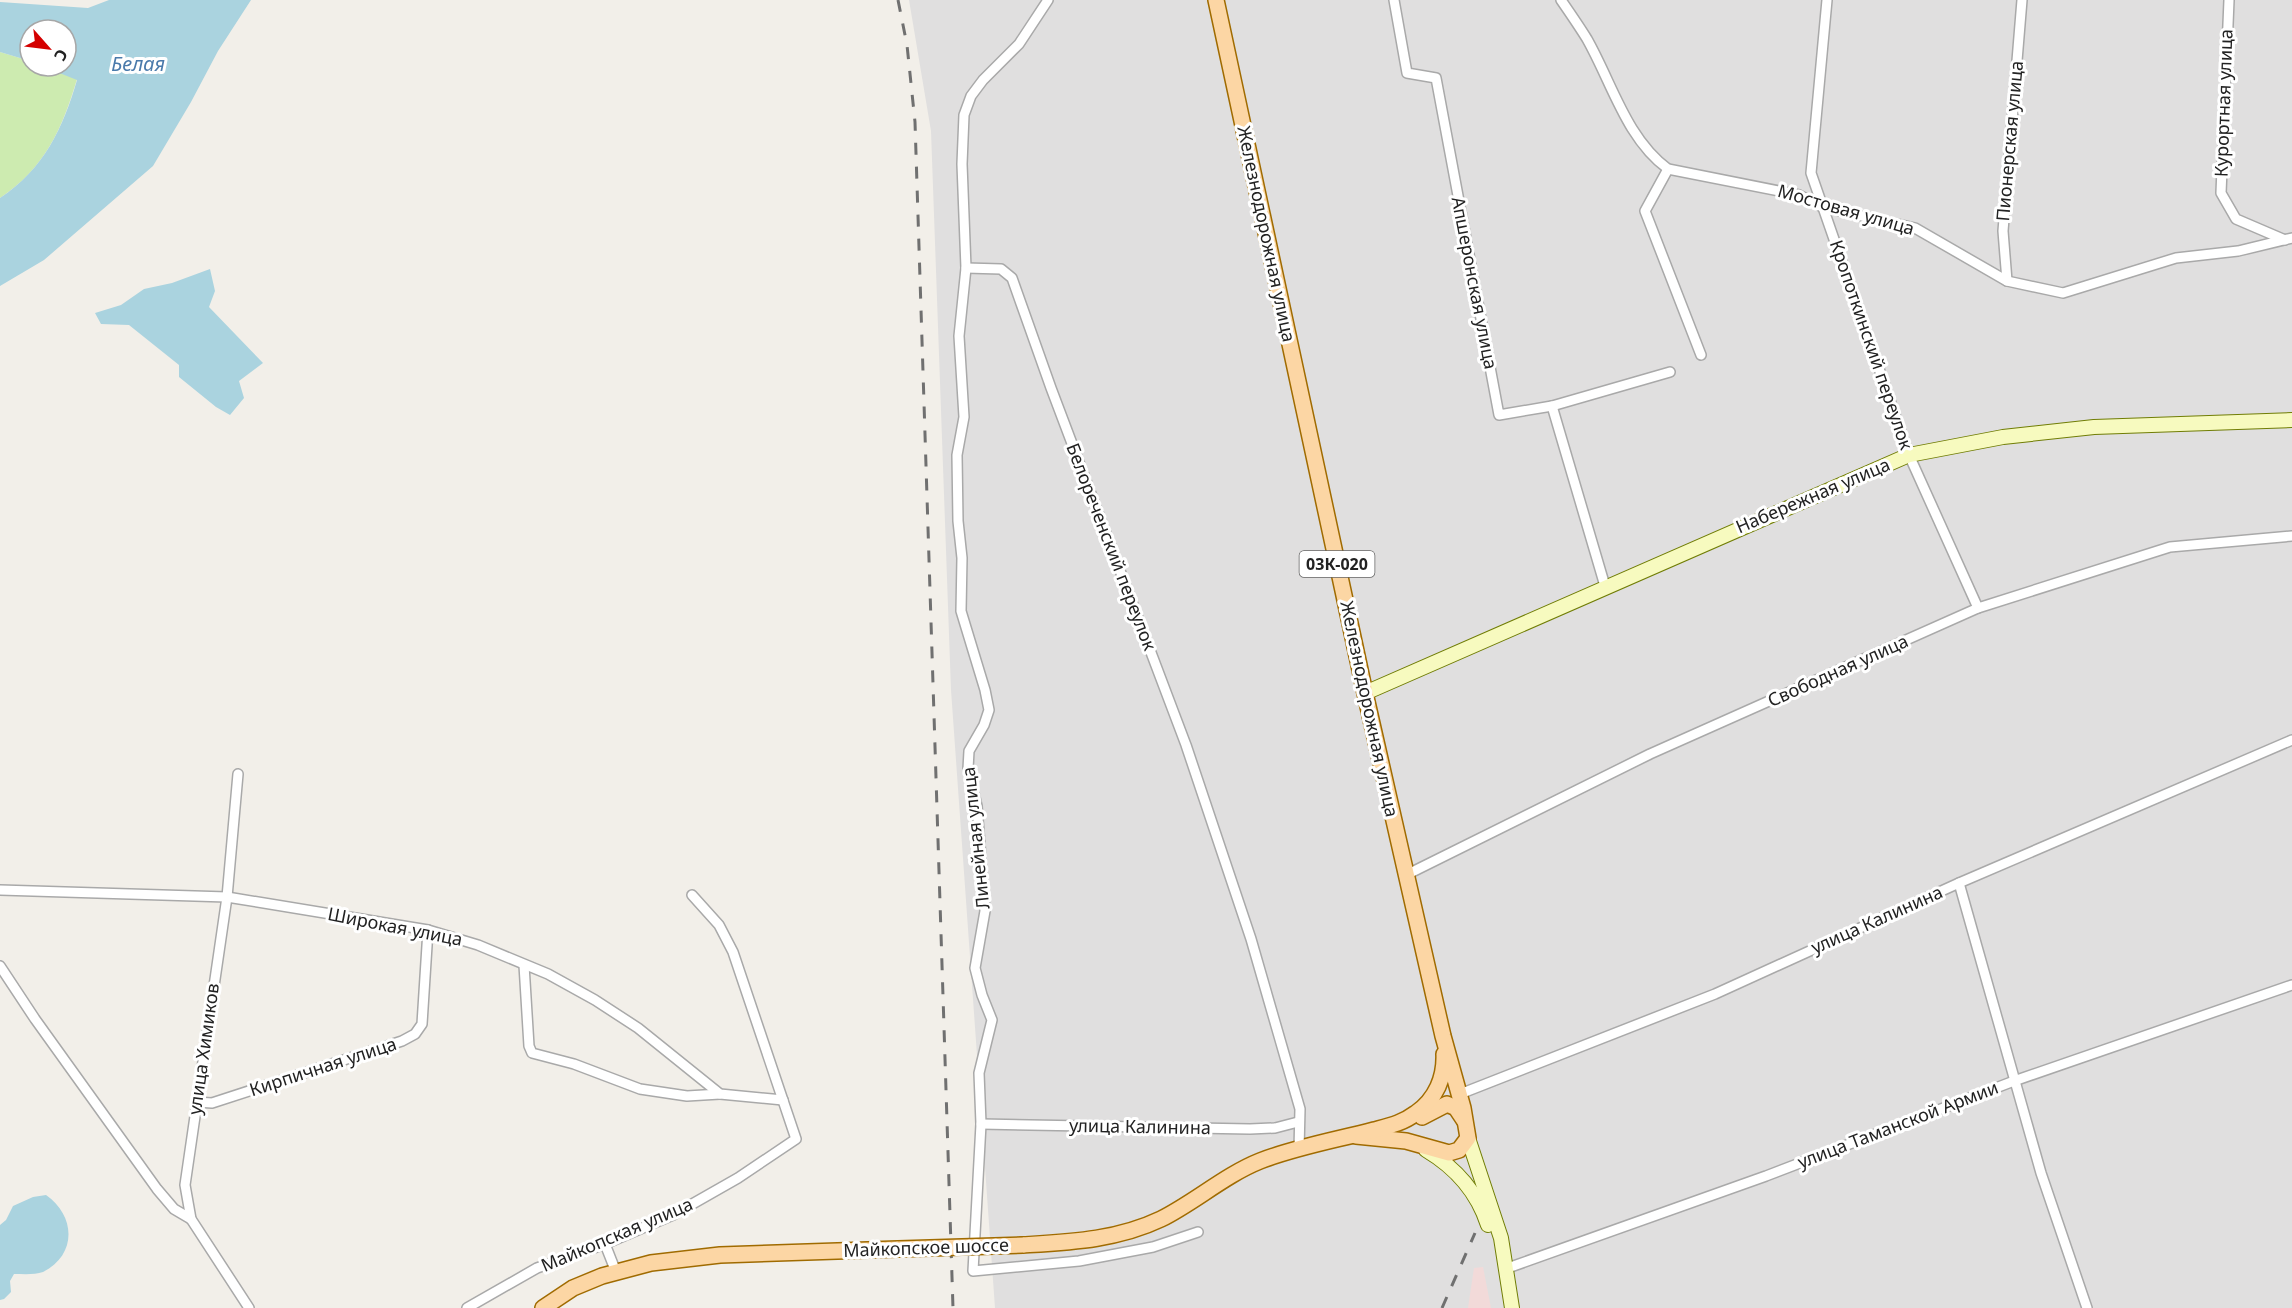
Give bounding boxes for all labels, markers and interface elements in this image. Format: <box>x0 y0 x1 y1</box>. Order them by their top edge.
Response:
north arrow <box>18 18 78 78</box>
street label: Курортная улица <box>2208 29 2238 177</box>
text: С <box>49 45 73 65</box>
water label: Белая <box>111 50 165 77</box>
street label: Пионерская улица <box>1990 60 2028 222</box>
street label: Железнодорожная улица <box>1232 124 1302 344</box>
street label: Мостовая улица <box>1775 178 1917 240</box>
street label: Апшеронская улица <box>1446 194 1503 371</box>
street label: Кропоткинский переулок <box>1825 237 1919 453</box>
street label: Белореченский переулок <box>1061 440 1163 654</box>
street label: Набережная улица <box>1732 452 1893 538</box>
road number: 03К-020 <box>1300 551 1374 577</box>
street label: Железнодорожная улица <box>1335 599 1405 819</box>
street label: Свободная улица <box>1763 628 1912 712</box>
street label: Линейная улица <box>956 766 994 910</box>
street label: улица Калинина <box>1807 879 1946 959</box>
street label: Широкая улица <box>326 901 465 951</box>
street label: улица Химиков <box>182 982 224 1116</box>
street label: Кирпичная улица <box>246 1031 399 1101</box>
street label: улица Таманской Армии <box>1794 1075 2001 1173</box>
street label: улица Калинина <box>1069 1113 1211 1139</box>
street label: Майкопская улица <box>537 1191 696 1277</box>
street label: Майкопское шоссе <box>843 1232 1009 1262</box>

